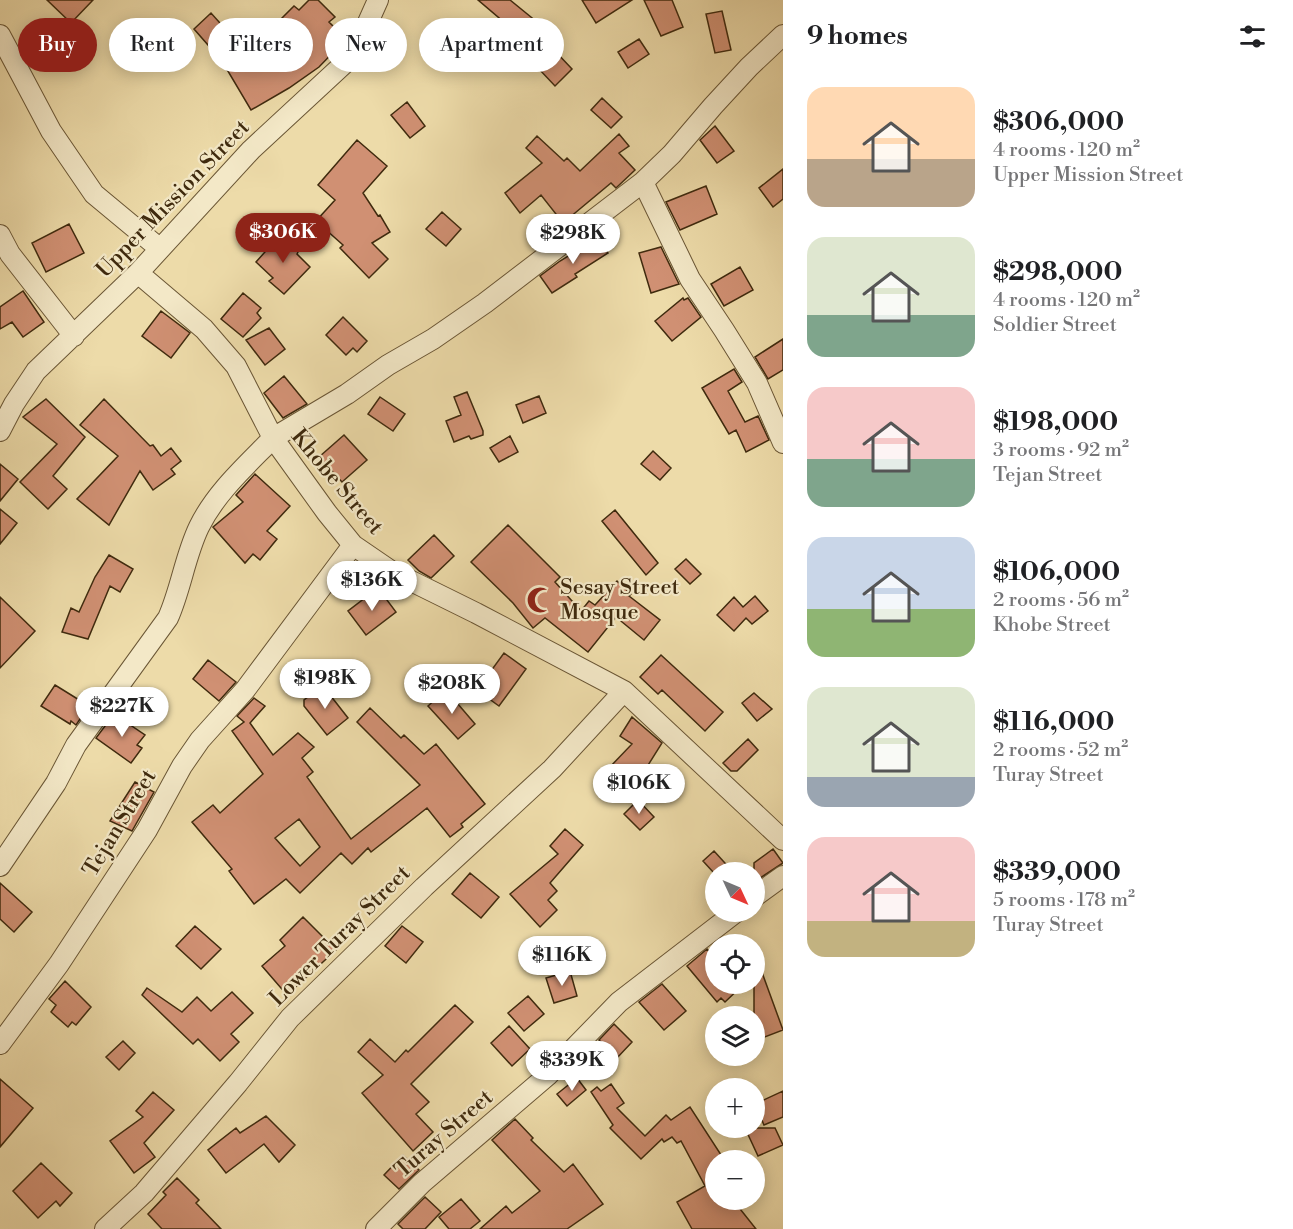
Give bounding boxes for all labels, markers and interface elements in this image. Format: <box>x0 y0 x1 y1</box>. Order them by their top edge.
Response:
chip: Buy <box>18 18 97 72</box>
chip: Rent <box>109 18 196 72</box>
chip: Filters <box>208 18 313 72</box>
chip: New <box>325 18 407 72</box>
chip: Apartment <box>419 18 564 72</box>
text: 9 homes <box>807 20 908 52</box>
icon: filters <box>1236 20 1269 53</box>
text: $306,000 <box>993 106 1124 138</box>
icon: home <box>855 111 927 183</box>
street label: Upper Mission Street <box>91 114 256 284</box>
text: 4 rooms · 120 m² <box>993 138 1140 163</box>
text: Upper Mission Street <box>993 163 1183 188</box>
pin: $306K <box>241 213 325 264</box>
pin: $298K <box>531 214 615 265</box>
text: $306K <box>249 220 317 245</box>
text: $298K <box>540 221 606 246</box>
text: $298,000 <box>993 256 1122 288</box>
icon: home <box>855 261 927 333</box>
text: 4 rooms · 120 m² <box>993 288 1140 313</box>
text: Soldier Street <box>993 313 1117 338</box>
text: $198,000 <box>993 406 1118 438</box>
icon: home <box>855 411 927 483</box>
street label: Khobe Street <box>285 424 389 540</box>
text: 3 rooms · 92 m² <box>993 438 1129 463</box>
text: Tejan Street <box>993 463 1102 488</box>
text: $106,000 <box>993 556 1120 588</box>
pin: $136K <box>330 561 414 612</box>
icon: home <box>855 561 927 633</box>
text: $136K <box>341 568 403 593</box>
place label: Sesay Street Mosque <box>560 574 680 626</box>
mosque icon: Sesay Street Mosque <box>525 585 555 615</box>
text: 2 rooms · 56 m² <box>993 588 1129 613</box>
text: Khobe Street <box>993 613 1111 638</box>
pin: $198K <box>283 659 367 710</box>
pin: $208K <box>410 664 494 715</box>
text: $198K <box>294 666 356 691</box>
text: $208K <box>418 671 486 696</box>
pin: $227K <box>80 687 164 738</box>
text: $227K <box>90 694 154 719</box>
text: $116,000 <box>993 706 1114 738</box>
icon: home <box>855 711 927 783</box>
text: 2 rooms · 52 m² <box>993 738 1128 763</box>
text: Turay Street <box>993 763 1104 788</box>
street label: Tejan Street <box>77 764 163 882</box>
pin: $106K <box>597 764 681 815</box>
text: $106K <box>607 771 671 796</box>
text: $339,000 <box>993 856 1121 888</box>
street label: Lower Turay Street <box>264 860 416 1012</box>
icon: home <box>855 861 927 933</box>
north arrow <box>705 862 765 922</box>
map controls <box>705 862 765 1210</box>
text: 5 rooms · 178 m² <box>993 888 1135 913</box>
text: Turay Street <box>993 913 1104 938</box>
button: locate <box>705 934 765 994</box>
pin: $116K <box>520 936 604 987</box>
text: $116K <box>532 943 592 968</box>
button: layers <box>705 1006 765 1066</box>
pin: $339K <box>530 1041 614 1092</box>
text: $339K <box>540 1048 604 1073</box>
button: + <box>705 1078 765 1138</box>
street label: Turay Street <box>389 1084 499 1184</box>
button: − <box>705 1150 765 1210</box>

